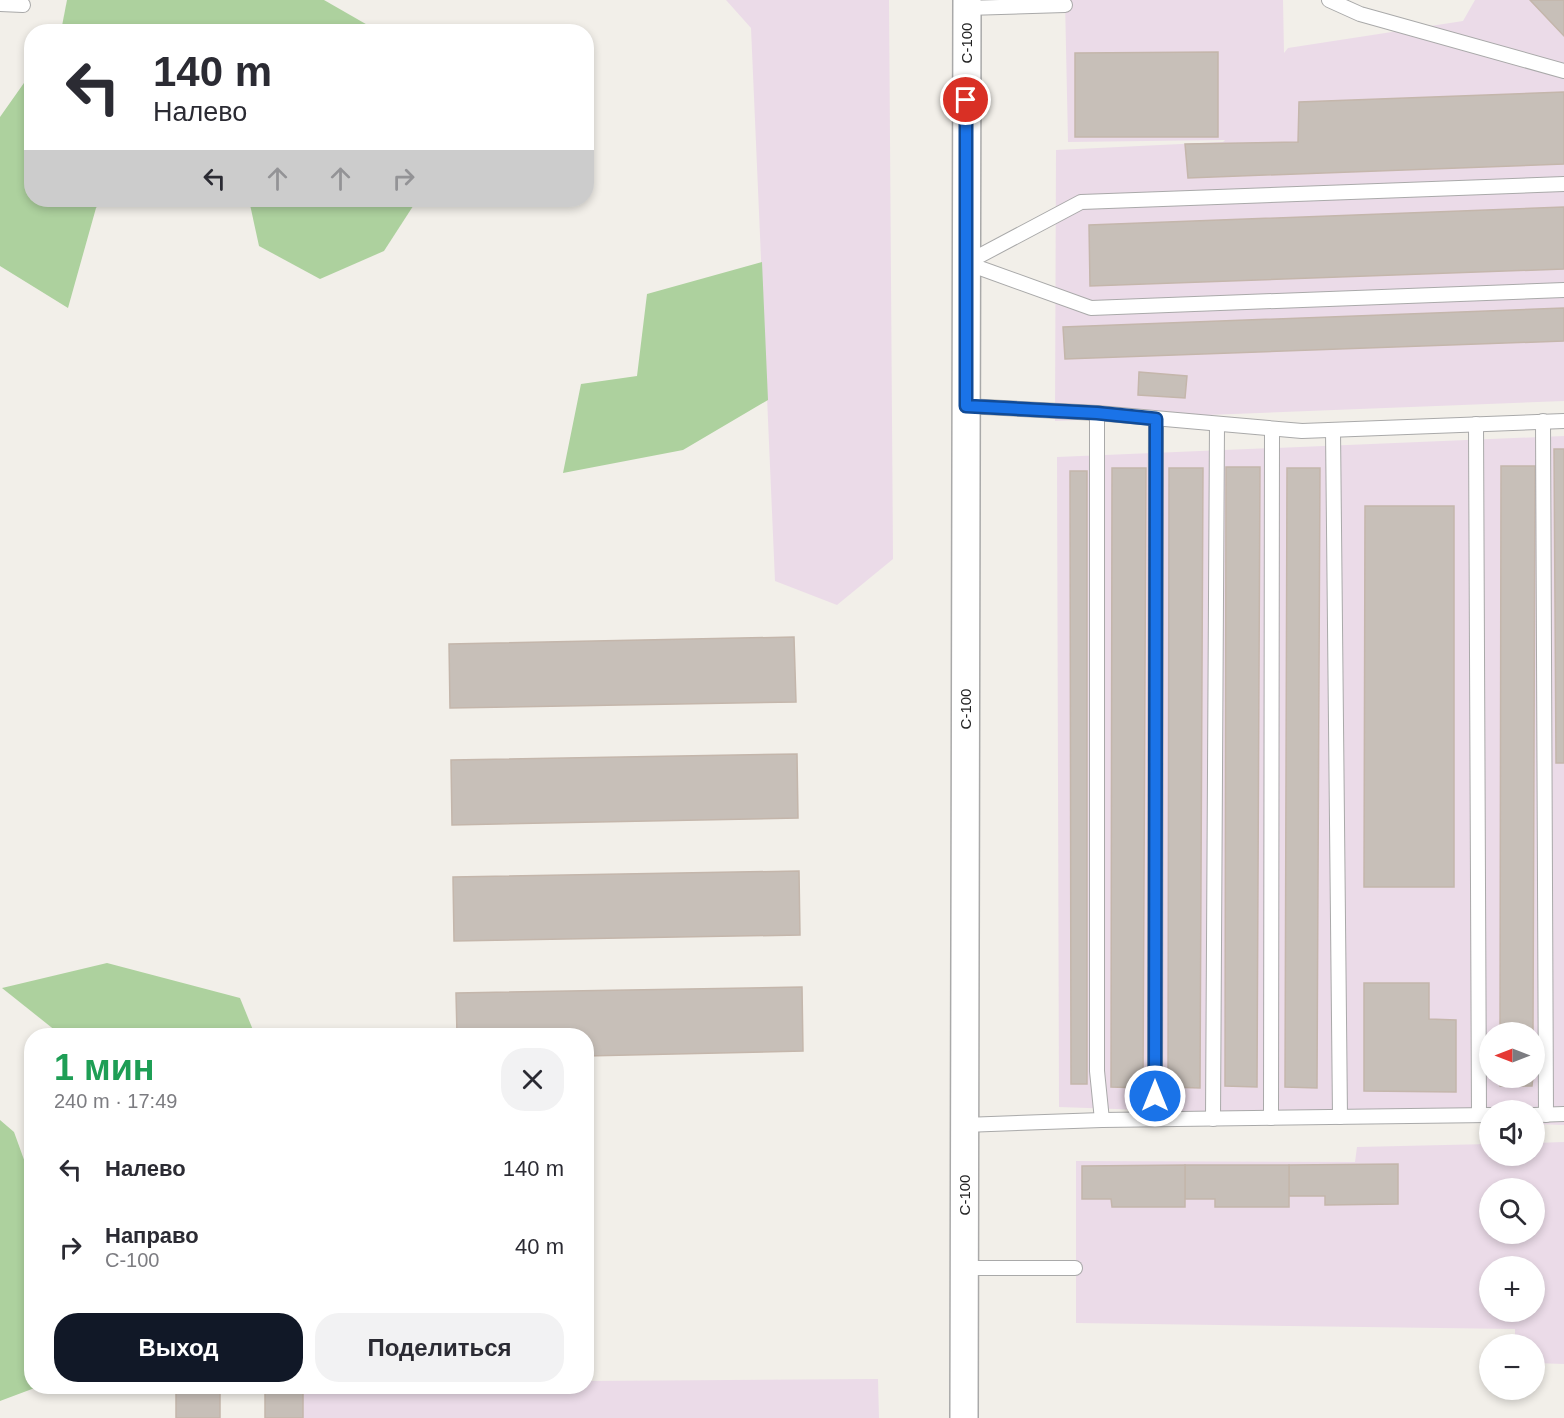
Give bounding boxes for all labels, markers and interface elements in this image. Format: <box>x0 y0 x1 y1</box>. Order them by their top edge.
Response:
street label: С-100 <box>958 23 975 63</box>
icon: left <box>54 48 132 126</box>
text: 140 m <box>153 48 272 95</box>
pin <box>940 74 991 125</box>
icon: arrive <box>949 83 982 116</box>
text: Налево <box>153 97 247 127</box>
icon: left <box>198 162 231 195</box>
icon: ahead <box>261 162 294 195</box>
icon: ahead <box>324 162 357 195</box>
icon: right <box>387 162 420 195</box>
street label: С-100 <box>957 689 974 729</box>
north arrow <box>1479 1022 1545 1088</box>
map controls <box>1479 1022 1545 1400</box>
text: 1 мин <box>54 1047 155 1088</box>
button: close <box>501 1048 564 1111</box>
position arrow <box>1123 1064 1187 1128</box>
text: 240 m · 17:49 <box>54 1090 177 1112</box>
button: sound <box>1479 1100 1545 1166</box>
icon: left <box>54 1153 87 1186</box>
text: Налево <box>105 1156 186 1181</box>
text: 140 m <box>503 1156 564 1181</box>
street label: С-100 <box>956 1175 973 1215</box>
button: search <box>1479 1178 1545 1244</box>
text: Направо <box>105 1223 199 1248</box>
icon: right <box>54 1231 87 1264</box>
text: 40 m <box>515 1234 564 1259</box>
text: С-100 <box>105 1249 159 1271</box>
button: + <box>1479 1256 1545 1322</box>
button: Выход <box>54 1313 303 1382</box>
button: Поделиться <box>315 1313 564 1382</box>
button: − <box>1479 1334 1545 1400</box>

